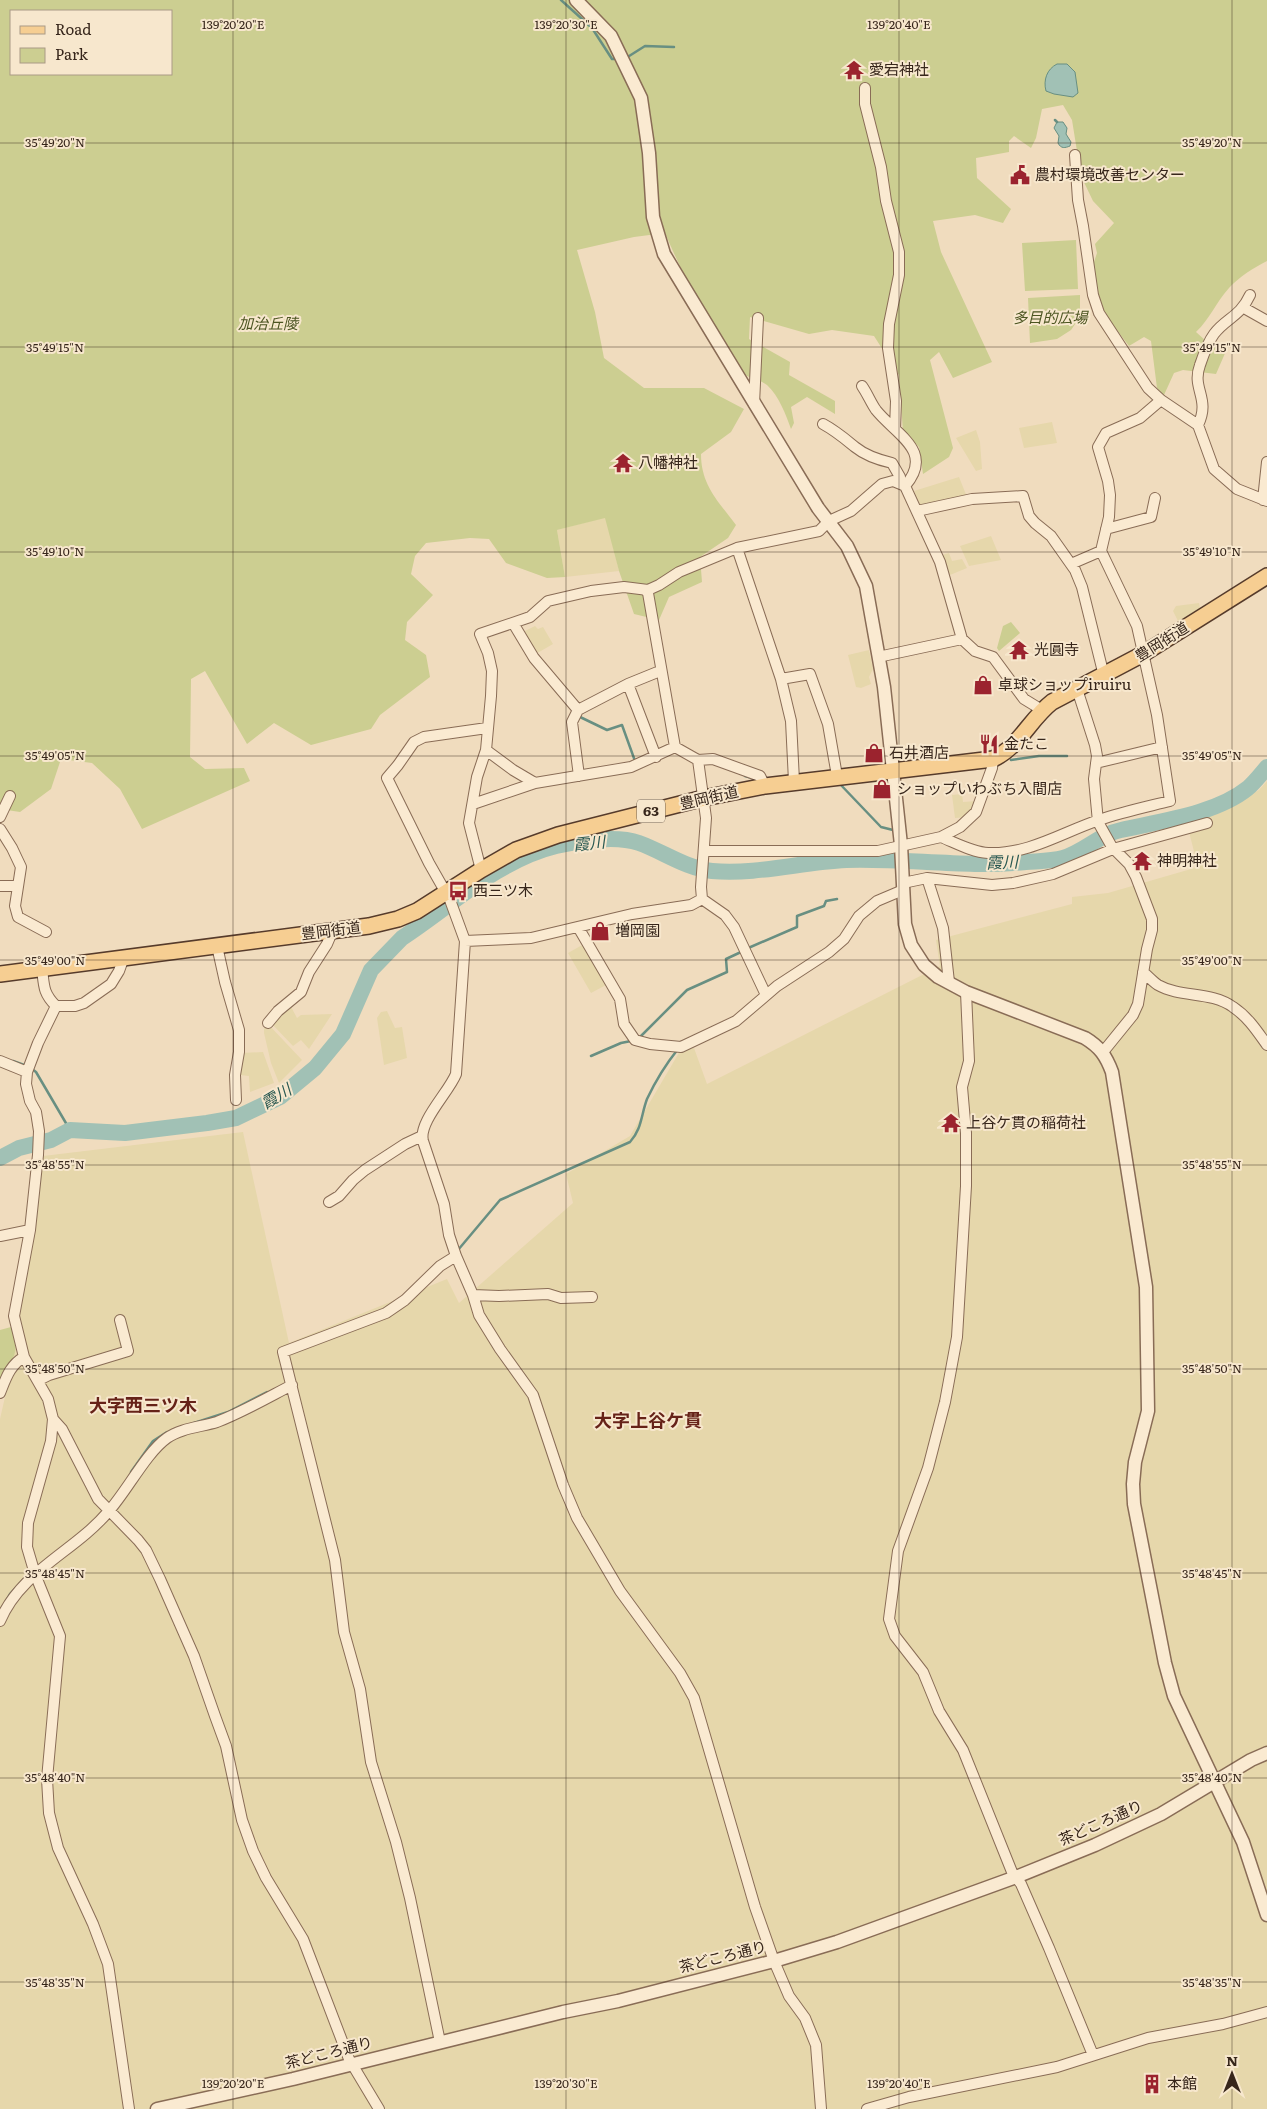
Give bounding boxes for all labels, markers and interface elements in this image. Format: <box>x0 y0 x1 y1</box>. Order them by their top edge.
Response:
legend <box>10 10 172 75</box>
text: 139°20'20"E <box>202 15 265 33</box>
text: 139°20'30"E <box>534 15 598 33</box>
text: 139°20'40"E <box>867 15 931 33</box>
text: Road <box>55 17 91 40</box>
text: Park <box>55 42 89 65</box>
place label: 愛宕神社 <box>869 57 929 80</box>
temple icon: 愛宕神社 <box>843 59 865 81</box>
text: 35°49'20"N <box>25 133 85 151</box>
text: 35°49'20"N <box>1182 133 1242 151</box>
place label: 農村環境改善センター <box>1035 162 1185 185</box>
public building icon: 農村環境改善センター <box>1009 164 1031 186</box>
park label: 多目的広場 <box>1012 305 1089 328</box>
park label: 加治丘陵 <box>238 311 300 334</box>
text: 35°49'15"N <box>26 338 84 356</box>
text: 35°49'15"N <box>1183 338 1241 356</box>
place label: 八幡神社 <box>638 450 698 473</box>
temple icon: 八幡神社 <box>612 452 634 474</box>
text: 35°49'10"N <box>26 542 84 560</box>
text: 35°49'10"N <box>1183 542 1241 560</box>
street label: 豊岡街道 <box>1130 615 1193 666</box>
place label: 光圓寺 <box>1034 637 1079 660</box>
temple icon: 光圓寺 <box>1008 639 1030 661</box>
place label: 卓球ショップiruiru <box>998 672 1132 695</box>
shop icon: 卓球ショップiruiru <box>972 674 994 696</box>
place label: 金たこ <box>1004 731 1049 754</box>
restaurant icon: 金たこ <box>978 733 1000 755</box>
place label: 石井酒店 <box>889 740 949 763</box>
shop icon: 石井酒店 <box>863 742 885 764</box>
text: 35°49'05"N <box>25 746 85 764</box>
text: 35°49'05"N <box>1182 746 1242 764</box>
place label: ショップいわぶち入間店 <box>897 776 1062 799</box>
shop icon: ショップいわぶち入間店 <box>871 778 893 800</box>
street label: 豊岡街道 <box>677 779 740 814</box>
road number: 63 <box>637 799 665 822</box>
water label: 霞川 <box>572 828 608 856</box>
water label: 霞川 <box>986 848 1020 874</box>
place label: 神明神社 <box>1157 848 1217 871</box>
temple icon: 神明神社 <box>1131 850 1153 872</box>
place label: 西三ツ木 <box>473 878 533 901</box>
bus stop icon: 西三ツ木 <box>447 880 469 902</box>
street label: 豊岡街道 <box>300 914 362 945</box>
place label: 増岡園 <box>615 918 660 941</box>
shop icon: 増岡園 <box>589 920 611 942</box>
text: 35°49'00"N <box>25 951 85 969</box>
text: 35°49'00"N <box>1182 951 1242 969</box>
water label: 霞川 <box>256 1076 297 1114</box>
place label: 上谷ケ貫の稲荷社 <box>966 1110 1086 1133</box>
temple icon: 上谷ケ貫の稲荷社 <box>940 1112 962 1134</box>
text: 35°48'55"N <box>25 1155 85 1173</box>
text: 35°48'55"N <box>1182 1155 1242 1173</box>
text: 35°48'50"N <box>25 1359 85 1377</box>
text: 35°48'50"N <box>1182 1359 1242 1377</box>
district label: 大字西三ツ木 <box>89 1391 197 1418</box>
district label: 大字上谷ケ貫 <box>594 1406 702 1433</box>
text: 35°48'45"N <box>25 1564 85 1582</box>
text: 35°48'45"N <box>1182 1564 1242 1582</box>
text: 35°48'40"N <box>25 1768 85 1786</box>
text: 35°48'40"N <box>1182 1768 1242 1786</box>
street label: 茶どころ通り <box>1055 1793 1146 1850</box>
street label: 茶どころ通り <box>676 1934 769 1978</box>
text: 35°48'35"N <box>25 1973 85 1991</box>
text: 35°48'35"N <box>1182 1973 1242 1991</box>
street label: 茶どころ通り <box>282 2030 375 2074</box>
north arrow <box>1207 2049 1257 2099</box>
text: N <box>1226 2050 1238 2070</box>
place label: 本館 <box>1167 2071 1197 2094</box>
building icon: 本館 <box>1141 2073 1163 2095</box>
text: 139°20'20"E <box>202 2074 265 2092</box>
text: 139°20'30"E <box>534 2074 598 2092</box>
text: 139°20'40"E <box>867 2074 931 2092</box>

